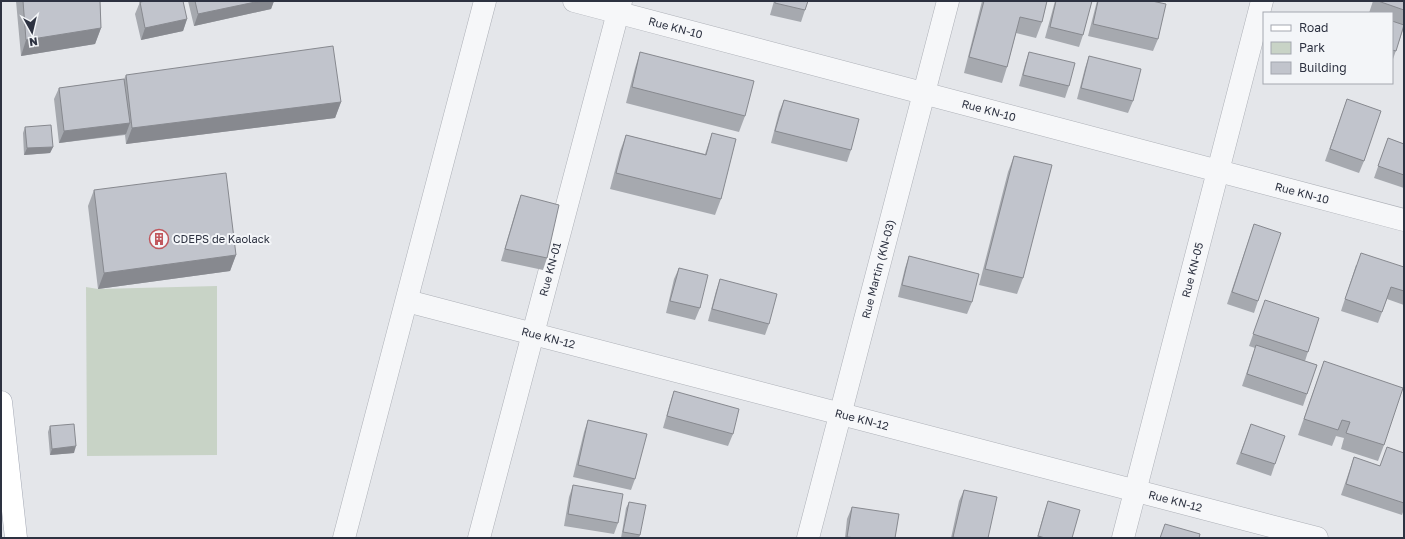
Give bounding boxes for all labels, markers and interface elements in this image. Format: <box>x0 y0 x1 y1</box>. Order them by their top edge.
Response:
north arrow <box>12 12 52 52</box>
legend <box>1263 12 1393 84</box>
street label: Rue KN-10 <box>647 14 704 41</box>
text: Road <box>1299 20 1328 35</box>
text: N <box>28 35 39 49</box>
text: Park <box>1299 40 1325 55</box>
text: Building <box>1299 60 1347 75</box>
street label: Rue KN-10 <box>960 97 1018 123</box>
street label: Rue KN-10 <box>1274 179 1331 206</box>
street label: Rue Martin (KN-03) <box>859 218 897 320</box>
building icon: CDEPS de Kaolack <box>148 228 170 250</box>
place label: CDEPS de Kaolack <box>173 232 270 245</box>
street label: Rue KN-01 <box>536 241 563 298</box>
street label: Rue KN-05 <box>1179 241 1205 299</box>
street label: Rue KN-12 <box>520 324 577 351</box>
street label: Rue KN-12 <box>834 406 890 432</box>
street label: Rue KN-12 <box>1147 487 1204 514</box>

